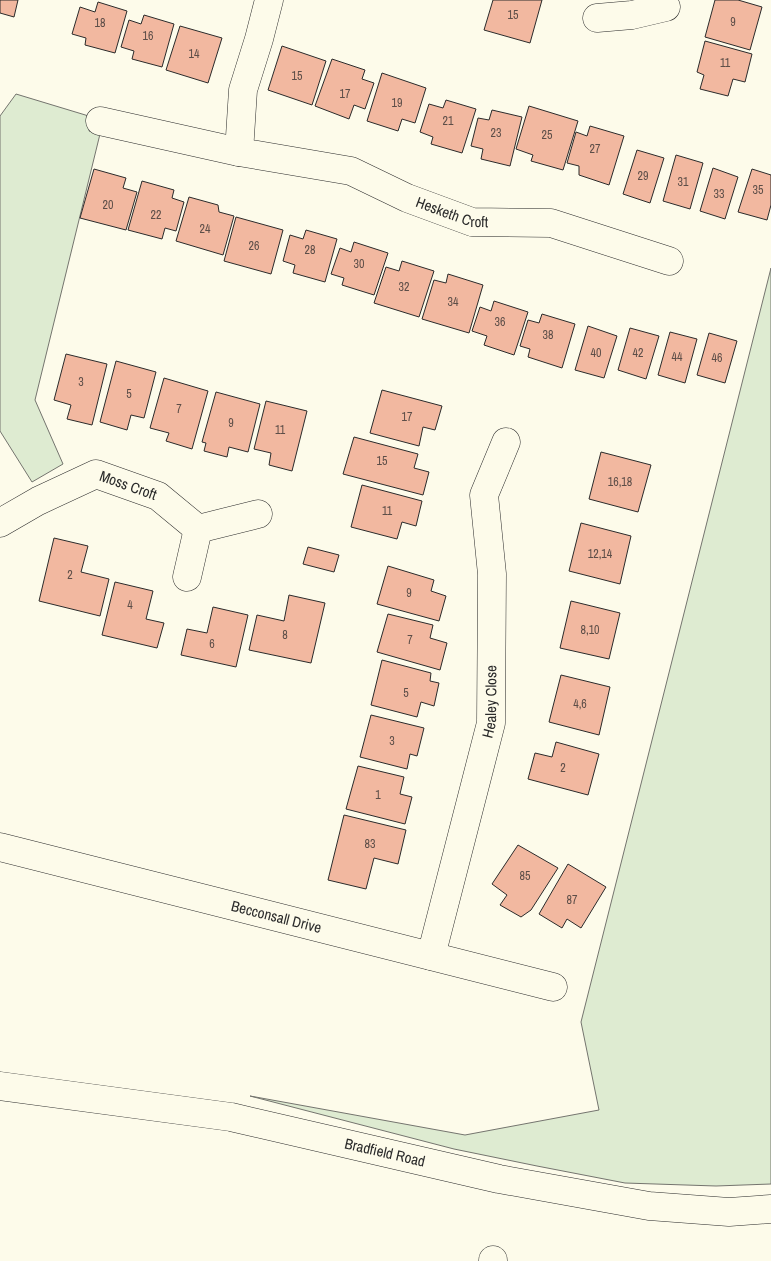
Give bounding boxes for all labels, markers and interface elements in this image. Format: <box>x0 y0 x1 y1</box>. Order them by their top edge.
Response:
house number: 15 <box>508 7 519 23</box>
house number: 9 <box>730 14 736 30</box>
house number: 18 <box>95 15 105 31</box>
house number: 16 <box>143 28 153 44</box>
house number: 14 <box>189 46 200 62</box>
house number: 11 <box>720 55 731 71</box>
house number: 15 <box>292 68 303 84</box>
house number: 17 <box>340 86 351 102</box>
house number: 19 <box>392 95 402 111</box>
house number: 21 <box>443 113 454 129</box>
house number: 23 <box>491 125 501 141</box>
house number: 25 <box>542 127 553 143</box>
house number: 27 <box>590 141 601 157</box>
house number: 29 <box>638 168 648 184</box>
house number: 31 <box>678 174 689 190</box>
house number: 35 <box>753 182 764 198</box>
house number: 33 <box>714 186 724 202</box>
street label: Hesketh Croft <box>413 191 489 232</box>
house number: 20 <box>103 197 113 213</box>
house number: 22 <box>151 207 161 223</box>
house number: 24 <box>200 221 211 237</box>
house number: 26 <box>249 238 259 254</box>
house number: 28 <box>305 242 315 258</box>
house number: 30 <box>354 256 364 272</box>
house number: 32 <box>399 279 409 295</box>
house number: 34 <box>448 294 459 310</box>
house number: 36 <box>495 314 505 330</box>
house number: 38 <box>543 327 553 343</box>
house number: 40 <box>591 345 601 361</box>
house number: 42 <box>633 345 643 361</box>
house number: 44 <box>672 349 683 365</box>
house number: 46 <box>712 350 722 366</box>
house number: 3 <box>78 374 84 390</box>
house number: 5 <box>126 386 132 402</box>
house number: 7 <box>176 401 182 417</box>
house number: 17 <box>402 409 413 425</box>
house number: 9 <box>228 415 234 431</box>
house number: 11 <box>275 422 286 438</box>
house number: 15 <box>377 453 388 469</box>
street label: Moss Croft <box>97 465 160 505</box>
house number: 16,18 <box>608 474 632 490</box>
house number: 11 <box>382 503 393 519</box>
house number: 12,14 <box>588 546 613 562</box>
house number: 2 <box>67 567 73 583</box>
house number: 9 <box>406 585 412 601</box>
house number: 4 <box>127 597 133 613</box>
house number: 8,10 <box>580 622 600 638</box>
house number: 8 <box>282 627 288 643</box>
house number: 7 <box>407 632 413 648</box>
house number: 6 <box>209 636 215 652</box>
street label: Healey Close <box>477 665 501 740</box>
house number: 5 <box>403 685 409 701</box>
house number: 4,6 <box>573 696 587 712</box>
house number: 3 <box>389 733 395 749</box>
house number: 2 <box>560 760 566 776</box>
house number: 1 <box>375 787 381 803</box>
house number: 83 <box>365 836 375 852</box>
house number: 85 <box>520 868 531 884</box>
house number: 87 <box>567 892 578 908</box>
street label: Becconsall Drive <box>229 895 324 938</box>
street label: Bradfield Road <box>343 1133 427 1172</box>

